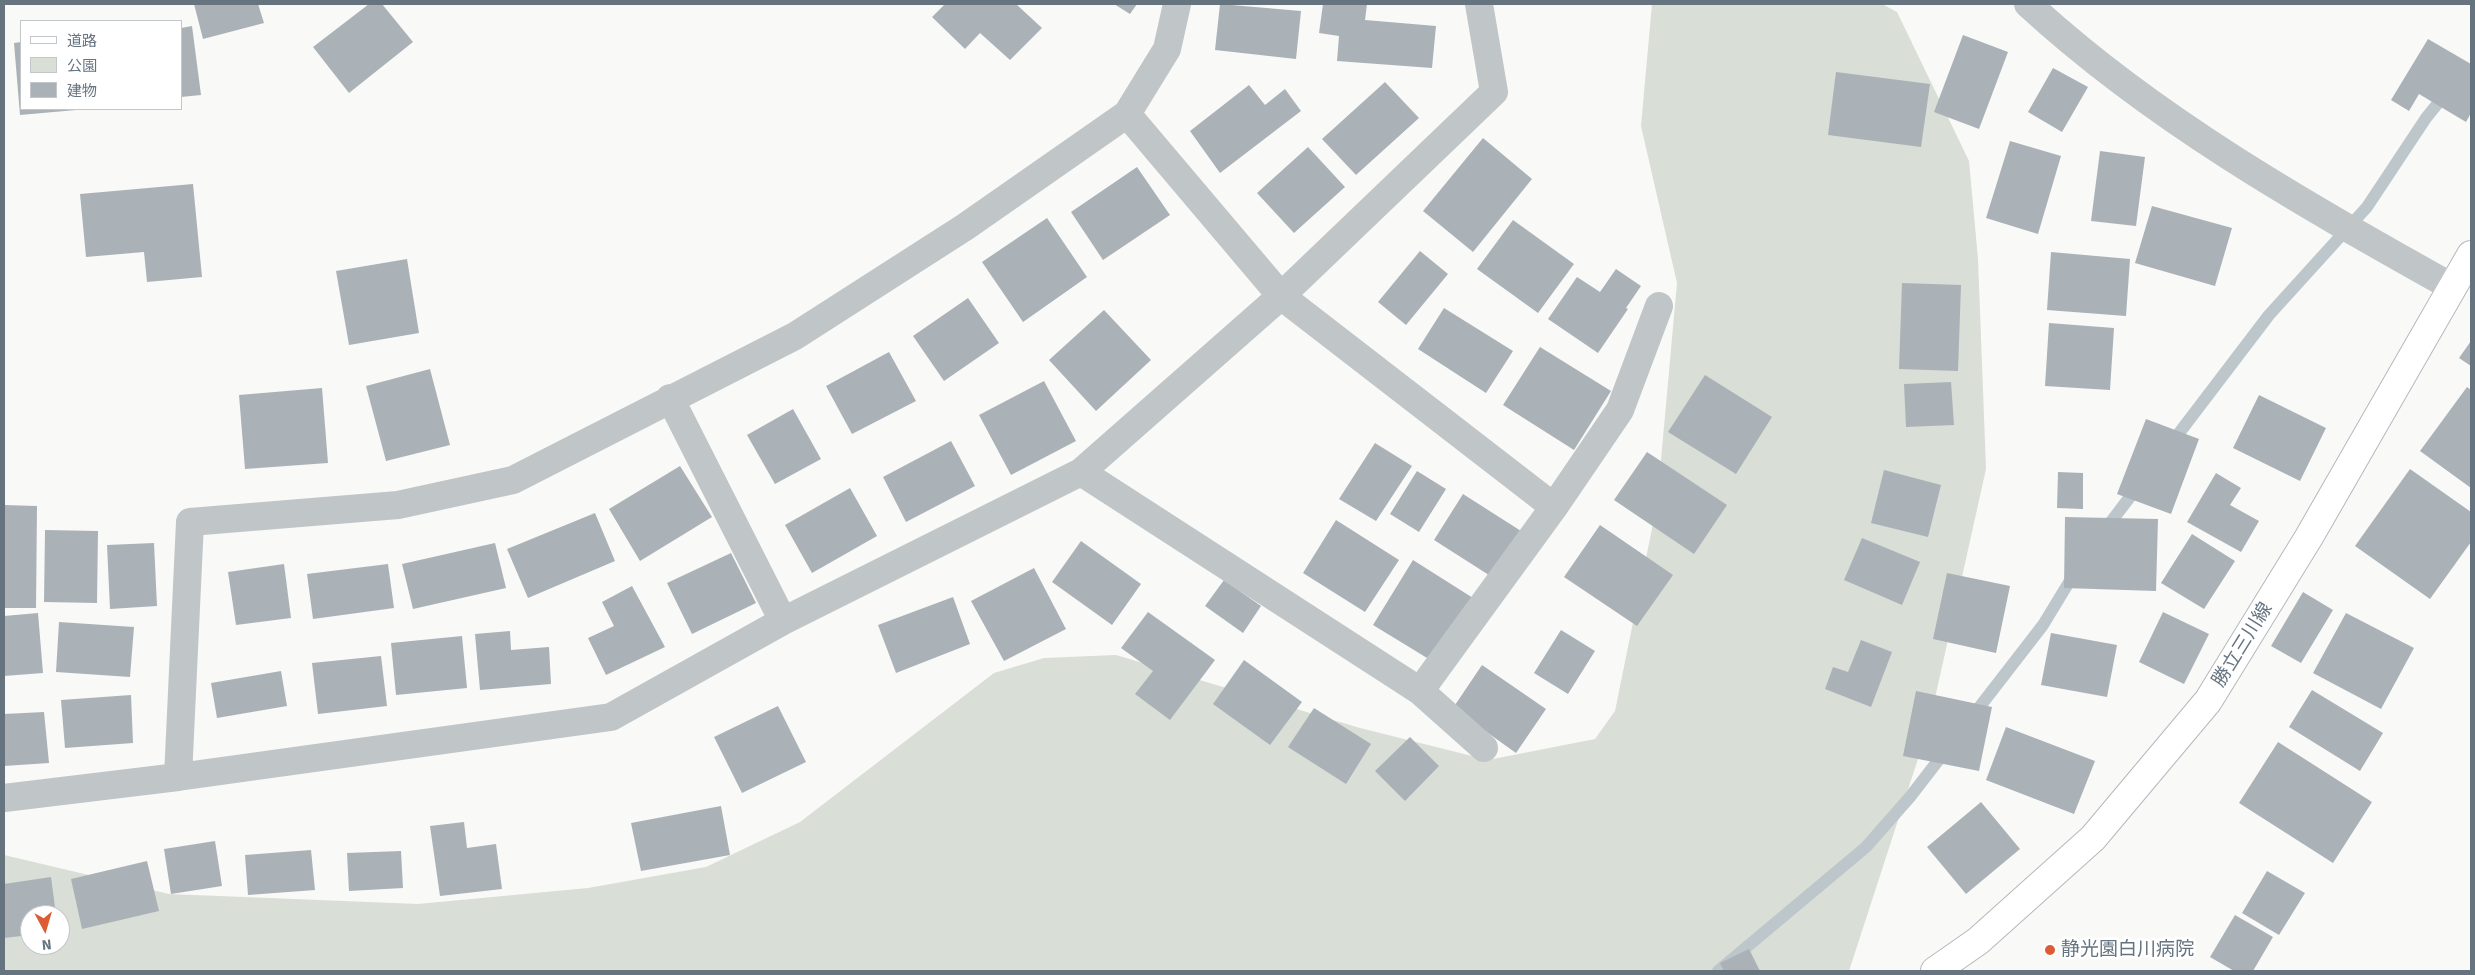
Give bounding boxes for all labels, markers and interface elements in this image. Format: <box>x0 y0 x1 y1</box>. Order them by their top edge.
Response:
legend <box>20 20 182 110</box>
text: 道路 <box>67 32 97 50</box>
text: 公園 <box>67 57 97 75</box>
text: 建物 <box>67 82 97 100</box>
street label: 勝立三川線 <box>2208 599 2278 691</box>
north arrow <box>20 905 70 955</box>
text: N <box>41 935 52 953</box>
place label: 静光園白川病院 <box>2061 939 2194 961</box>
marker: 静光園白川病院 <box>2043 943 2057 957</box>

